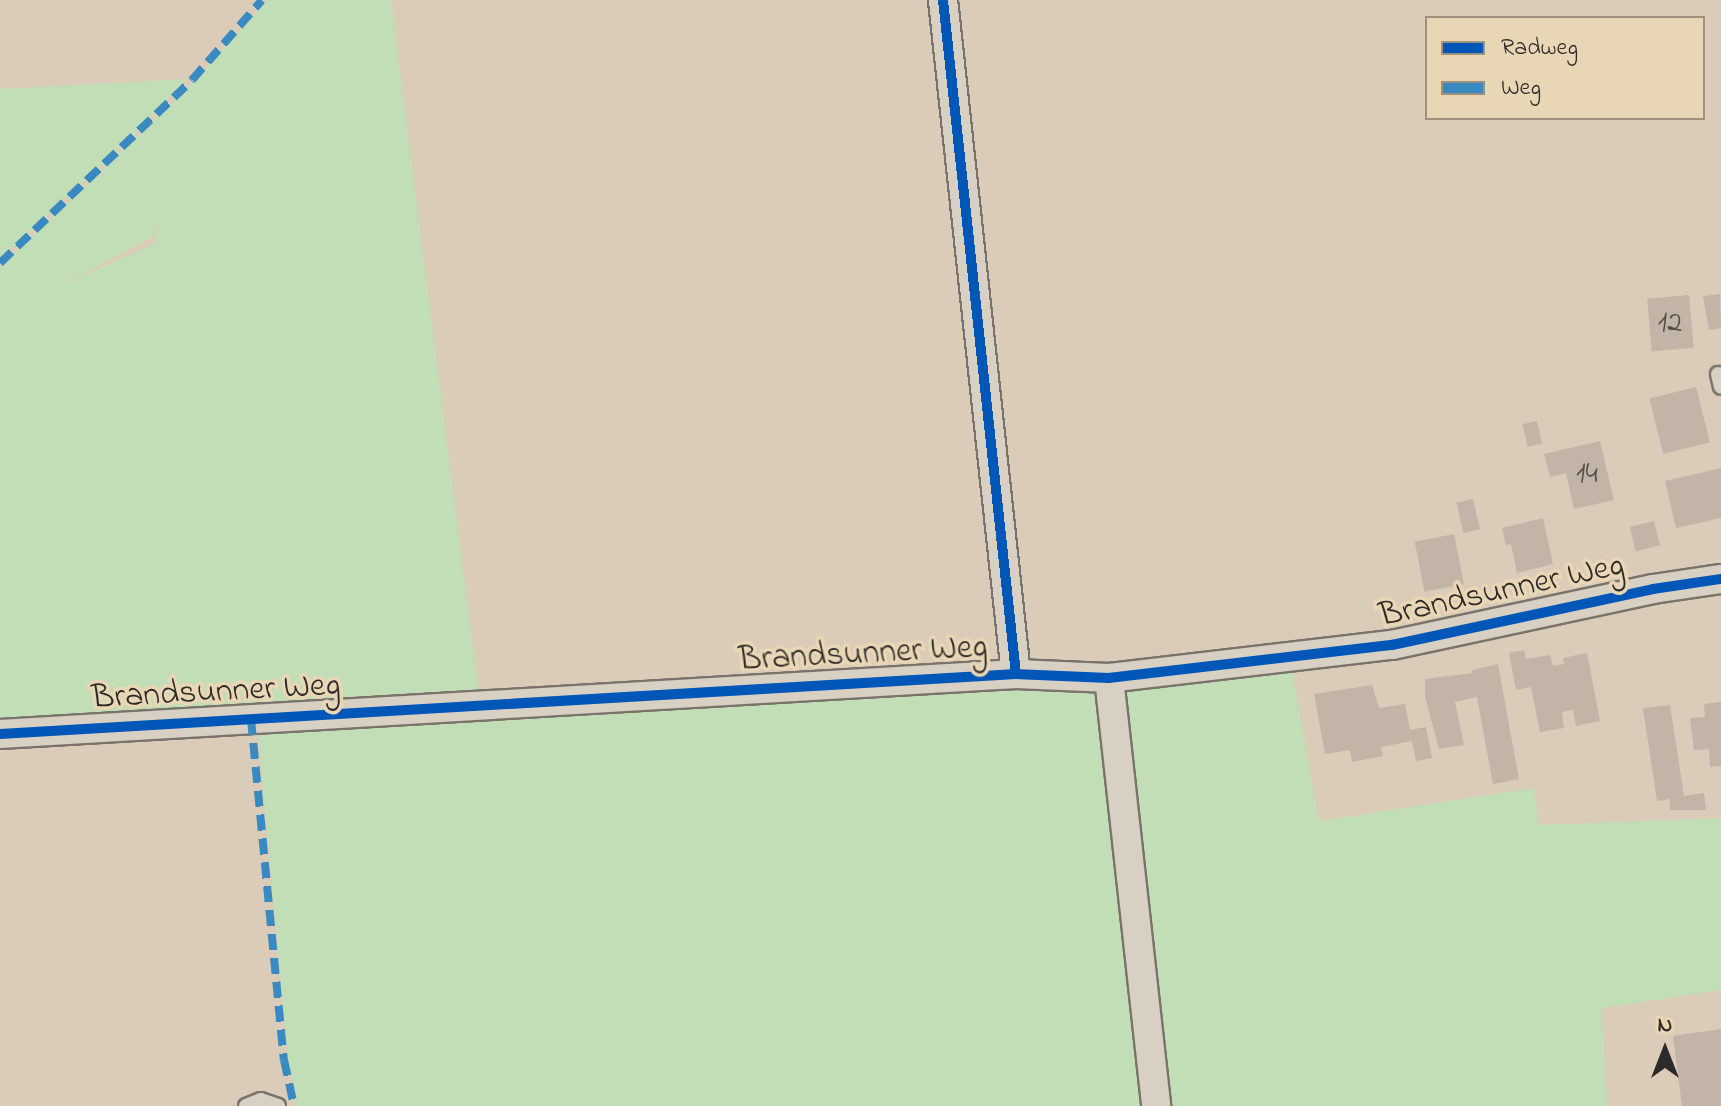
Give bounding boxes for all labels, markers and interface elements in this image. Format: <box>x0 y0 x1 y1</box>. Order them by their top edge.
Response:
legend <box>1425 16 1705 120</box>
text: Radweg <box>1501 31 1578 66</box>
text: Weg <box>1501 71 1541 106</box>
house number: 12 <box>1658 306 1682 342</box>
house number: 14 <box>1576 457 1598 493</box>
street label: Brandsunner Weg <box>1376 546 1628 638</box>
street label: Brandsunner Weg <box>738 628 988 682</box>
street label: Brandsunner Weg <box>91 666 341 720</box>
north arrow <box>1625 1010 1705 1090</box>
text: N <box>1658 1010 1672 1042</box>

